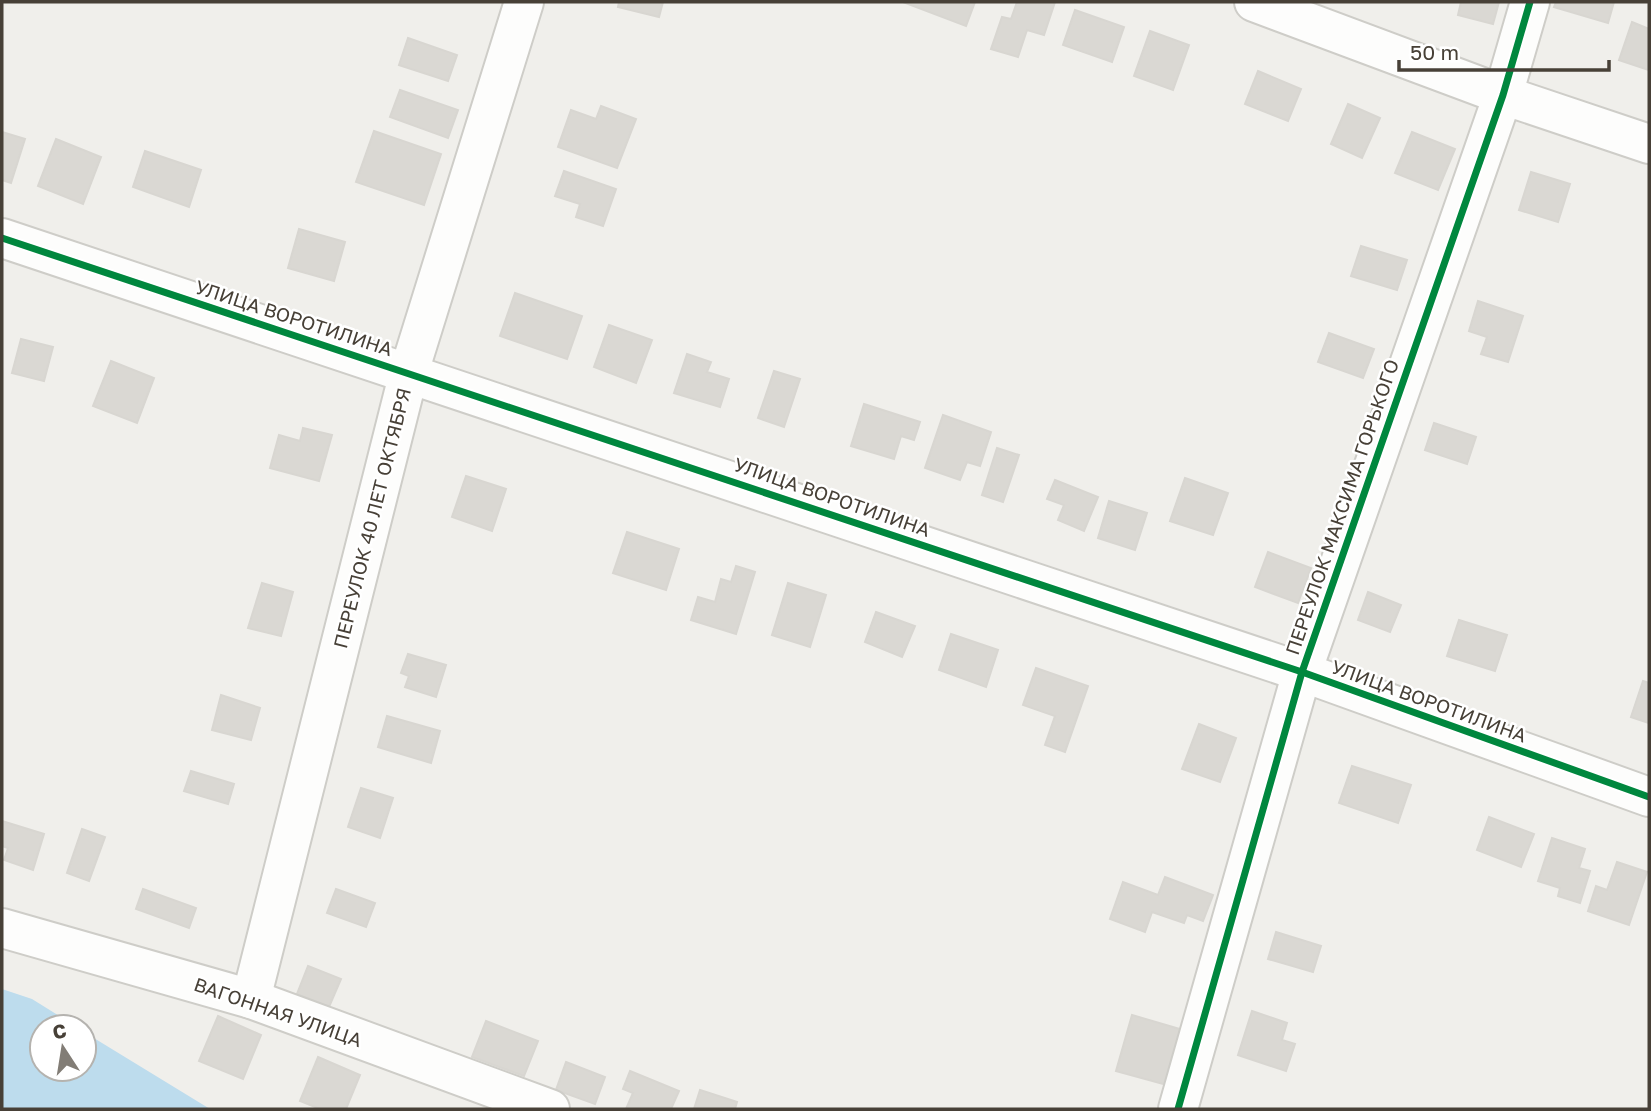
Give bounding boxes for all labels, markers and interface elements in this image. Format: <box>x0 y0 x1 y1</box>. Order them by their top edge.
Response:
scale bar <box>1399 28 1609 72</box>
text: 50 m <box>1410 39 1459 65</box>
street label: УЛИЦА ВОРОТИЛИНА <box>192 275 396 360</box>
street label: ПЕРЕУЛОК МАКСИМА ГОРЬКОГО <box>1280 356 1403 658</box>
street label: ПЕРЕУЛОК 40 ЛЕТ ОКТЯБРЯ <box>328 385 415 650</box>
street label: УЛИЦА ВОРОТИЛИНА <box>731 452 934 541</box>
street label: УЛИЦА ВОРОТИЛИНА <box>1328 654 1530 747</box>
street label: ВАГОННАЯ УЛИЦА <box>191 972 365 1051</box>
north arrow <box>28 1013 98 1083</box>
text: С <box>50 1018 68 1044</box>

